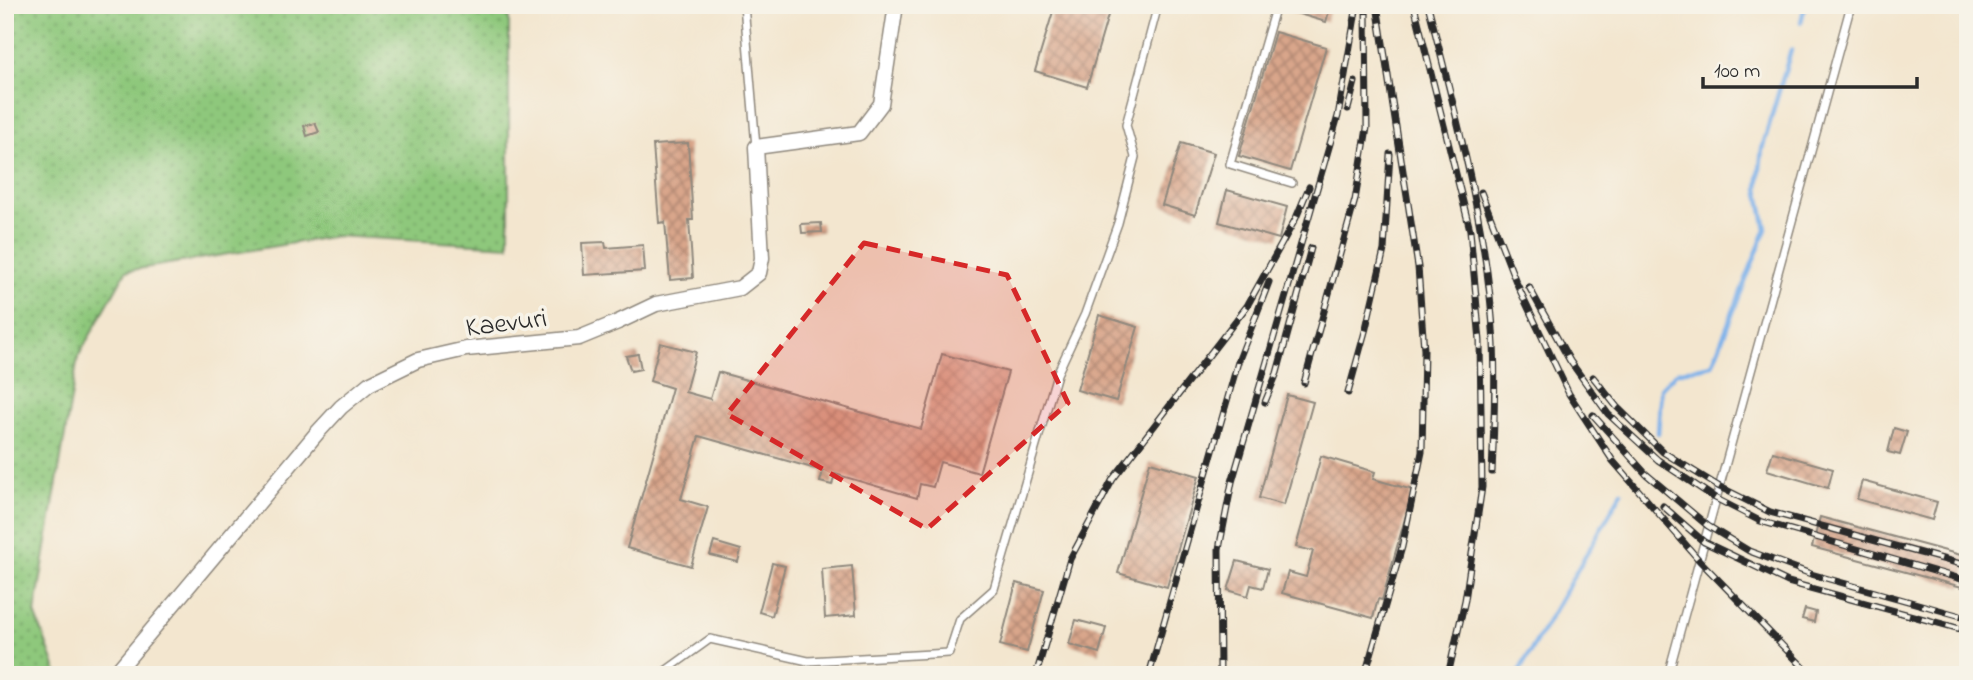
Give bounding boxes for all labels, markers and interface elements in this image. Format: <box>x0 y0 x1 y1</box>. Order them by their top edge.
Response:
scale bar <box>1703 46 1917 90</box>
text: 100 m <box>1714 57 1760 87</box>
street label: Kaevuri <box>463 299 549 350</box>

